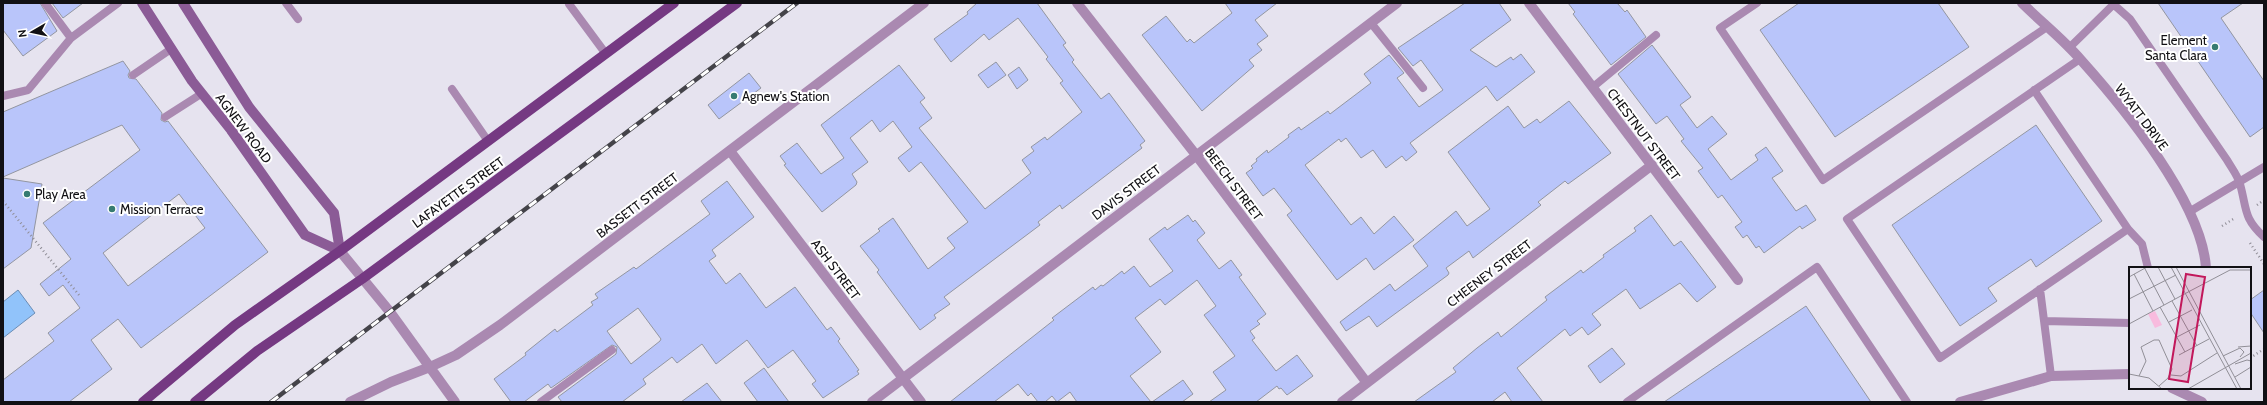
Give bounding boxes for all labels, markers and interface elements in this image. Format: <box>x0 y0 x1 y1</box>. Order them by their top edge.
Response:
north arrow <box>12 12 52 52</box>
text: N <box>15 29 30 39</box>
place label: Element Santa Clara <box>2145 32 2208 63</box>
marker: Element Santa Clara <box>2210 42 2220 52</box>
street label: WYATT DRIVE <box>2112 81 2172 153</box>
street label: CHESTNUT STREET <box>1604 85 1684 183</box>
place label: Agnew's Station <box>742 88 830 104</box>
street label: AGNEW ROAD <box>213 90 275 166</box>
marker: Agnew's Station <box>729 91 739 101</box>
street label: BEECH STREET <box>1202 145 1266 223</box>
street label: LAFAYETTE STREET <box>409 153 507 231</box>
street label: DAVIS STREET <box>1088 161 1164 223</box>
street label: BASSETT STREET <box>593 169 681 241</box>
place label: Play Area <box>35 186 87 202</box>
marker: Play Area <box>22 189 32 199</box>
place label: Mission Terrace <box>120 201 204 217</box>
marker: Mission Terrace <box>107 204 117 214</box>
street label: ASH STREET <box>808 236 864 302</box>
street label: CHEENEY STREET <box>1443 236 1535 310</box>
inset map <box>2129 267 2251 389</box>

